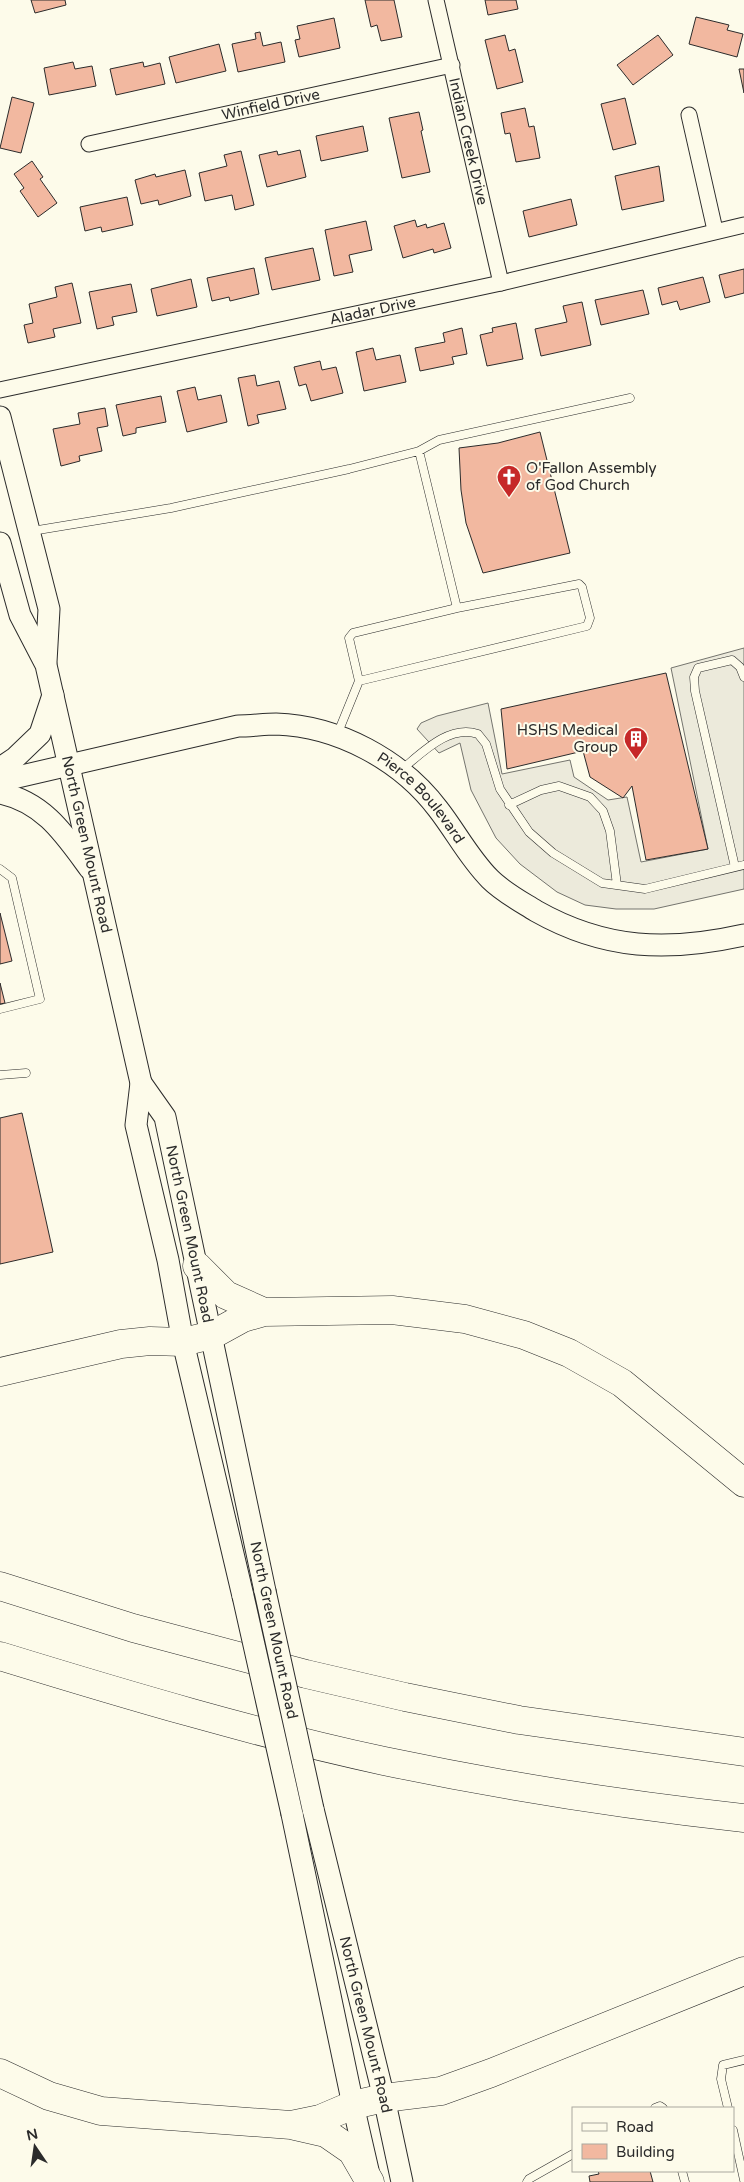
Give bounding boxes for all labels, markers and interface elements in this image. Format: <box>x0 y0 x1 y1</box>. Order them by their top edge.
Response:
street label: Indian Creek Drive <box>445 76 492 207</box>
street label: Winfield Drive <box>220 85 321 124</box>
street label: Aladar Drive <box>328 292 417 328</box>
place label: O'Fallon Assembly of God Church <box>526 459 657 494</box>
church icon: O'Fallon Assembly of God Church <box>496 464 522 498</box>
place label: HSHS Medical Group <box>517 721 618 756</box>
building icon: HSHS Medical Group <box>623 726 649 760</box>
street label: Pierce Boulevard <box>374 748 468 847</box>
street label: North Green Mount Road <box>58 754 116 935</box>
street label: North Green Mount Road <box>162 1143 217 1324</box>
street label: North Green Mount Road <box>246 1540 302 1720</box>
street label: North Green Mount Road <box>336 1934 396 2115</box>
legend <box>572 2107 734 2172</box>
text: Road <box>616 2118 654 2136</box>
north arrow <box>10 2122 60 2172</box>
text: N <box>25 2125 40 2144</box>
text: Building <box>616 2143 675 2161</box>

